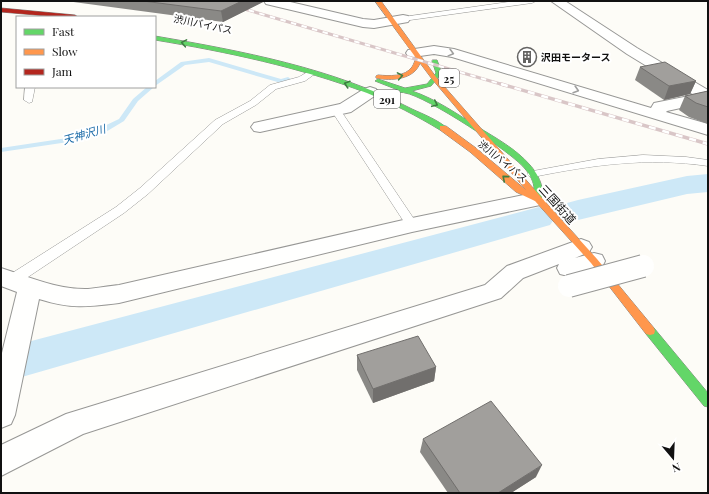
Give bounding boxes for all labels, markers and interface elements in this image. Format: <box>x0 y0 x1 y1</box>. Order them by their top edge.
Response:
street label: 渋川バイパス <box>172 11 234 37</box>
legend <box>16 16 156 88</box>
text: Fast <box>52 23 75 39</box>
one-way arrow <box>181 39 187 48</box>
text: Slow <box>52 43 78 59</box>
building icon: 沢田モータース <box>516 46 538 68</box>
one-way arrow <box>448 48 455 57</box>
place label: 沢田モータース <box>541 50 611 64</box>
text: Jam <box>51 63 73 79</box>
road number: 25 <box>439 69 459 87</box>
one-way arrow <box>396 72 403 81</box>
one-way arrow <box>343 80 350 89</box>
one-way arrow <box>572 85 579 94</box>
road number: 291 <box>374 90 400 108</box>
one-way arrow <box>431 99 438 107</box>
water label: 天神沢川 <box>61 120 108 147</box>
street label: 渋川バイパス <box>475 137 531 185</box>
one-way arrow <box>502 176 510 183</box>
street label: 三国街道 <box>536 181 580 227</box>
north arrow <box>653 438 693 478</box>
text: N <box>670 460 683 476</box>

